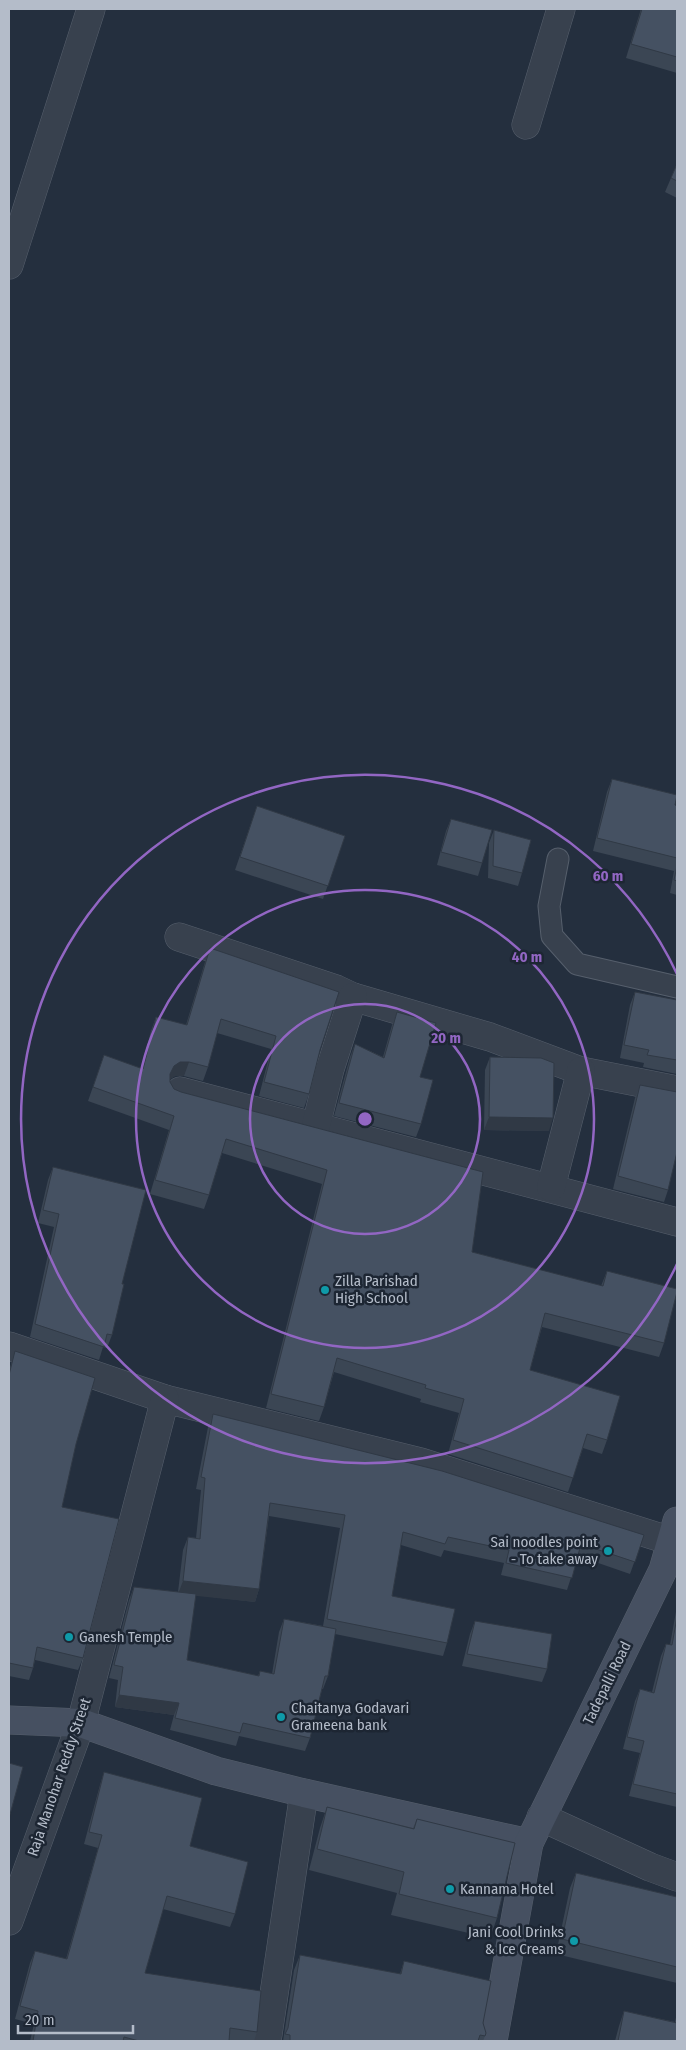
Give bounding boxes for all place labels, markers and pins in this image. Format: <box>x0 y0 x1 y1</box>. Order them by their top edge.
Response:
centre of rings <box>356 1110 374 1128</box>
place label: Zilla Parishad High School <box>335 1272 418 1307</box>
marker: Zilla Parishad High School <box>319 1284 331 1296</box>
place label: Sai noodles point - To take away <box>490 1533 598 1568</box>
marker: Sai noodles point - To take away <box>602 1545 614 1557</box>
place label: Ganesh Temple <box>79 1628 172 1646</box>
marker: Ganesh Temple <box>63 1631 75 1643</box>
place label: Chaitanya Godavari Grameena bank <box>291 1699 409 1734</box>
marker: Chaitanya Godavari Grameena bank <box>275 1711 287 1723</box>
place label: Kannama Hotel <box>460 1880 554 1898</box>
marker: Kannama Hotel <box>444 1883 456 1895</box>
place label: Jani Cool Drinks & Ice Creams <box>468 1923 564 1958</box>
marker: Jani Cool Drinks & Ice Creams <box>568 1935 580 1947</box>

